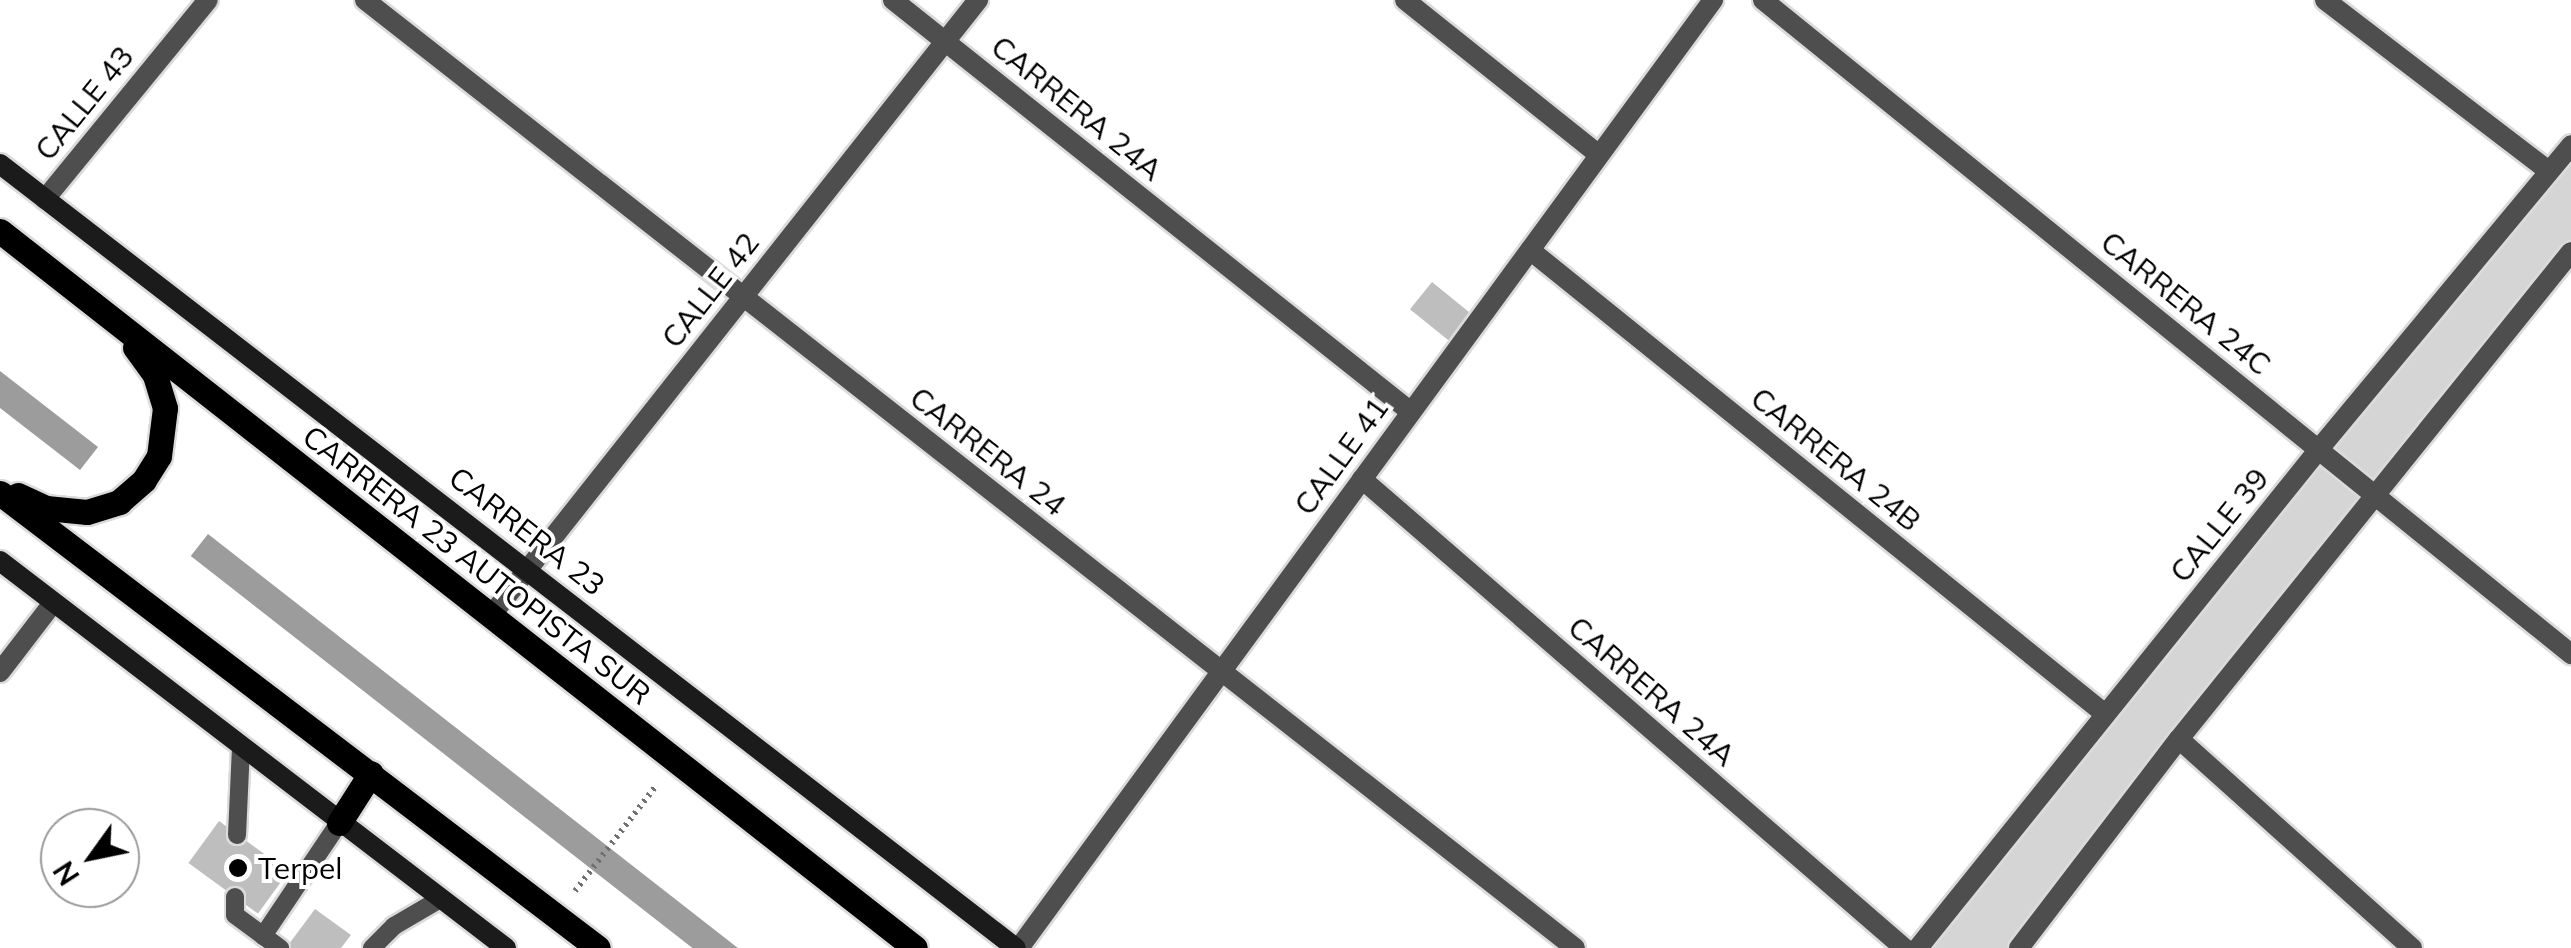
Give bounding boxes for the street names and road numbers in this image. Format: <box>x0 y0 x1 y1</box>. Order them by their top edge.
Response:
street label: CARRERA 24A <box>984 28 1170 188</box>
street label: CALLE 43 <box>27 39 141 167</box>
street label: CARRERA 24C <box>2094 224 2278 382</box>
street label: CALLE 42 <box>654 225 766 355</box>
street label: CARRERA 24 <box>903 379 1073 523</box>
street label: CARRERA 24B <box>1744 380 1928 538</box>
street label: CALLE 41 <box>1286 390 1396 522</box>
street label: CARRERA 23 AUTOPISTA SUR <box>296 418 658 712</box>
street label: CARRERA 23 <box>442 459 612 603</box>
street label: CALLE 39 <box>2162 461 2276 589</box>
street label: CARRERA 24A <box>1561 609 1743 773</box>

